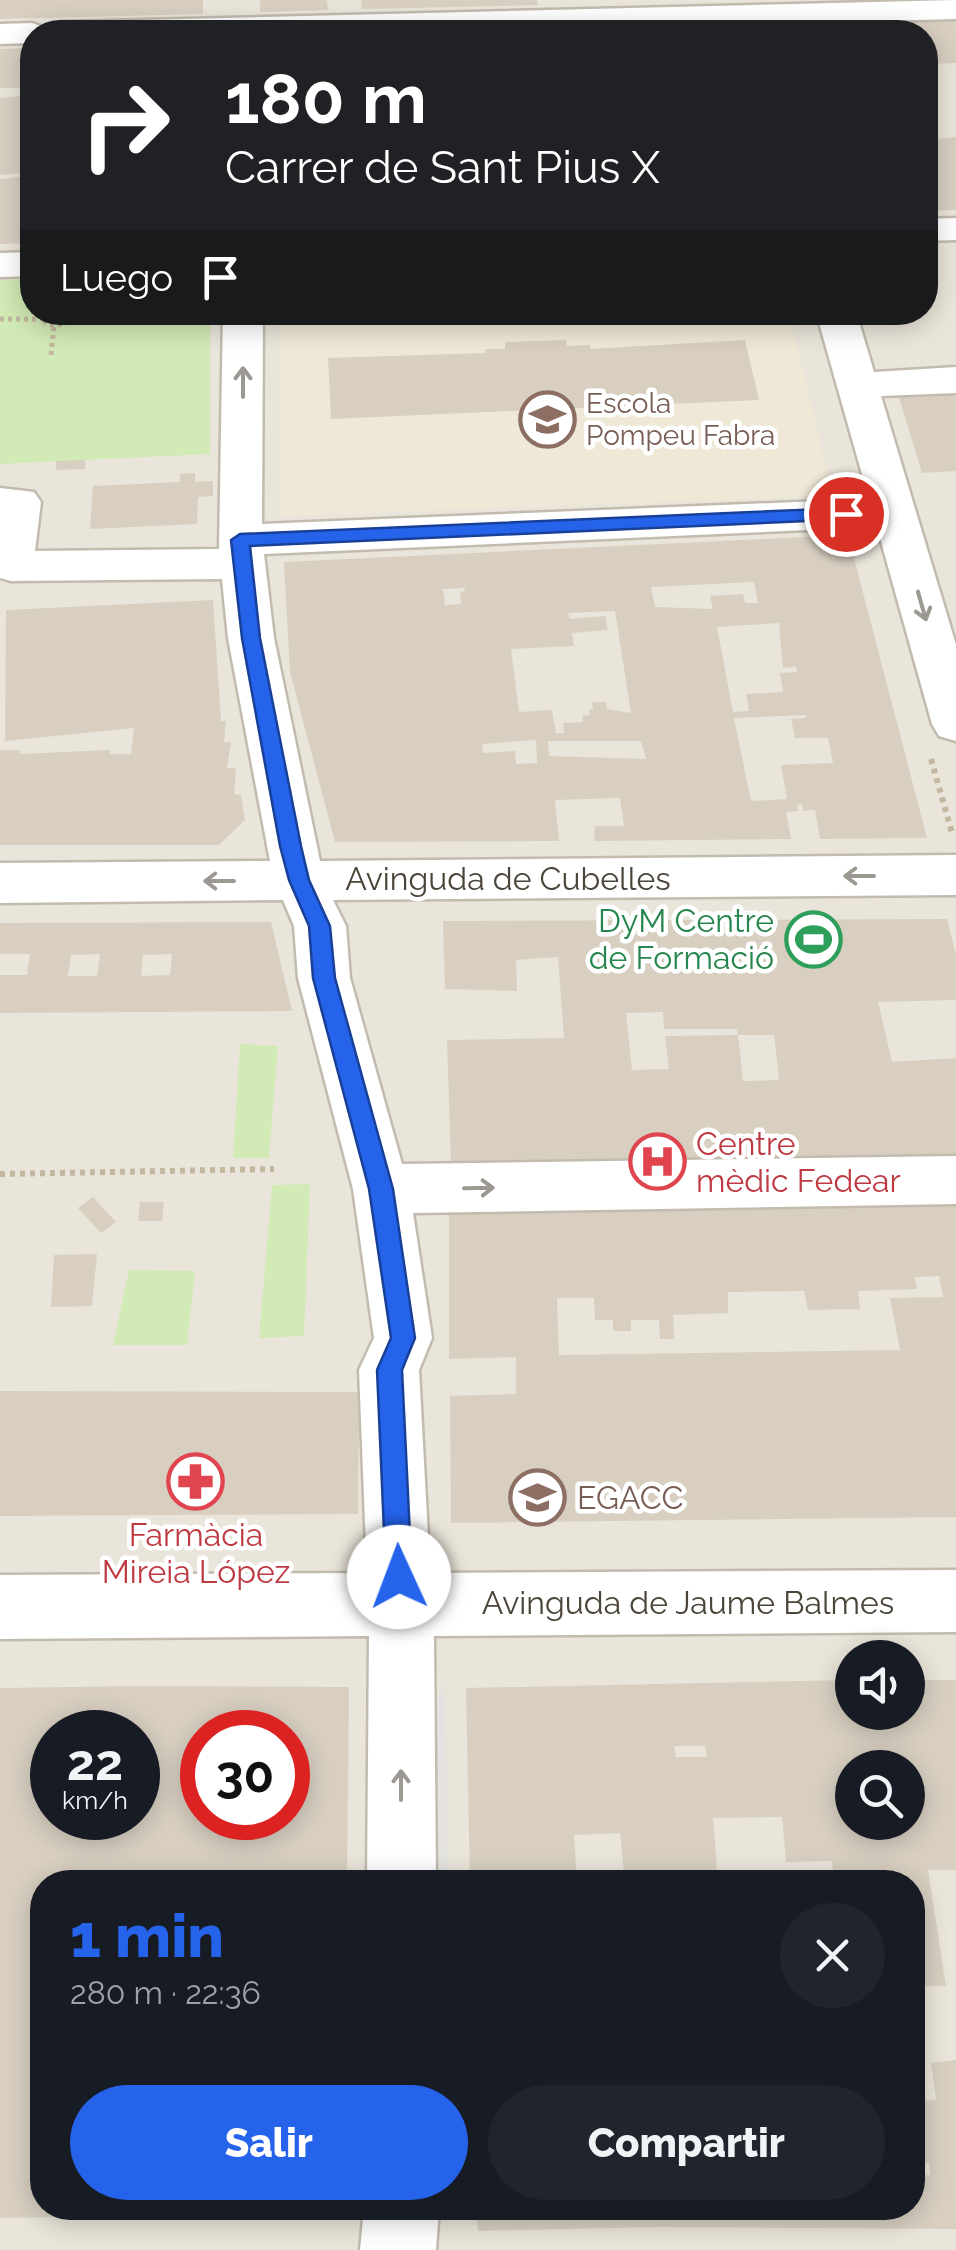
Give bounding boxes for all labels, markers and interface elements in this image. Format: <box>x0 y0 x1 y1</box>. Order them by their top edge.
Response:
text: 180 m <box>225 57 427 139</box>
icon: right <box>60 60 190 190</box>
text: Carrer de Sant Pius X <box>225 141 660 194</box>
icon: arrive <box>193 250 248 305</box>
text: Luego <box>60 255 173 300</box>
one-way arrow <box>233 366 252 398</box>
place label: Escola Pompeu Fabra <box>586 387 775 452</box>
school or university icon: Escola Pompeu Fabra <box>517 389 577 449</box>
pin <box>804 472 889 557</box>
icon: arrive <box>819 487 874 542</box>
one-way arrow <box>914 590 933 621</box>
street label: Avinguda de Cubelles <box>345 860 671 897</box>
one-way arrow <box>843 866 876 886</box>
one-way arrow <box>203 872 236 890</box>
place label: DyM Centre de Formació <box>589 902 774 976</box>
sports icon: DyM Centre de Formació <box>783 909 843 969</box>
place label: Centre mèdic Fedear <box>696 1125 901 1199</box>
hospital icon: Centre mèdic Fedear <box>627 1132 687 1192</box>
one-way arrow <box>462 1178 494 1198</box>
pharmacy icon: Farmàcia Mireia López <box>166 1451 226 1511</box>
school or university icon: EGACC <box>508 1468 568 1528</box>
place label: EGACC <box>577 1479 683 1516</box>
place label: Farmàcia Mireia López <box>102 1516 290 1590</box>
position arrow <box>347 1525 451 1629</box>
street label: Avinguda de Jaume Balmes <box>482 1584 894 1621</box>
map controls <box>835 1640 925 1840</box>
button: sound <box>835 1640 925 1730</box>
speed limit sign: 30 <box>180 1710 310 1840</box>
text: 22 <box>67 1733 123 1792</box>
button: search <box>835 1750 925 1840</box>
one-way arrow <box>392 1770 410 1802</box>
text: km/h <box>62 1785 128 1815</box>
text: 1 min <box>70 1901 224 1971</box>
button: close <box>780 1903 885 2008</box>
text: 280 m · 22:36 <box>70 1974 261 2011</box>
button: Salir <box>70 2085 468 2200</box>
button: Compartir <box>488 2085 885 2200</box>

